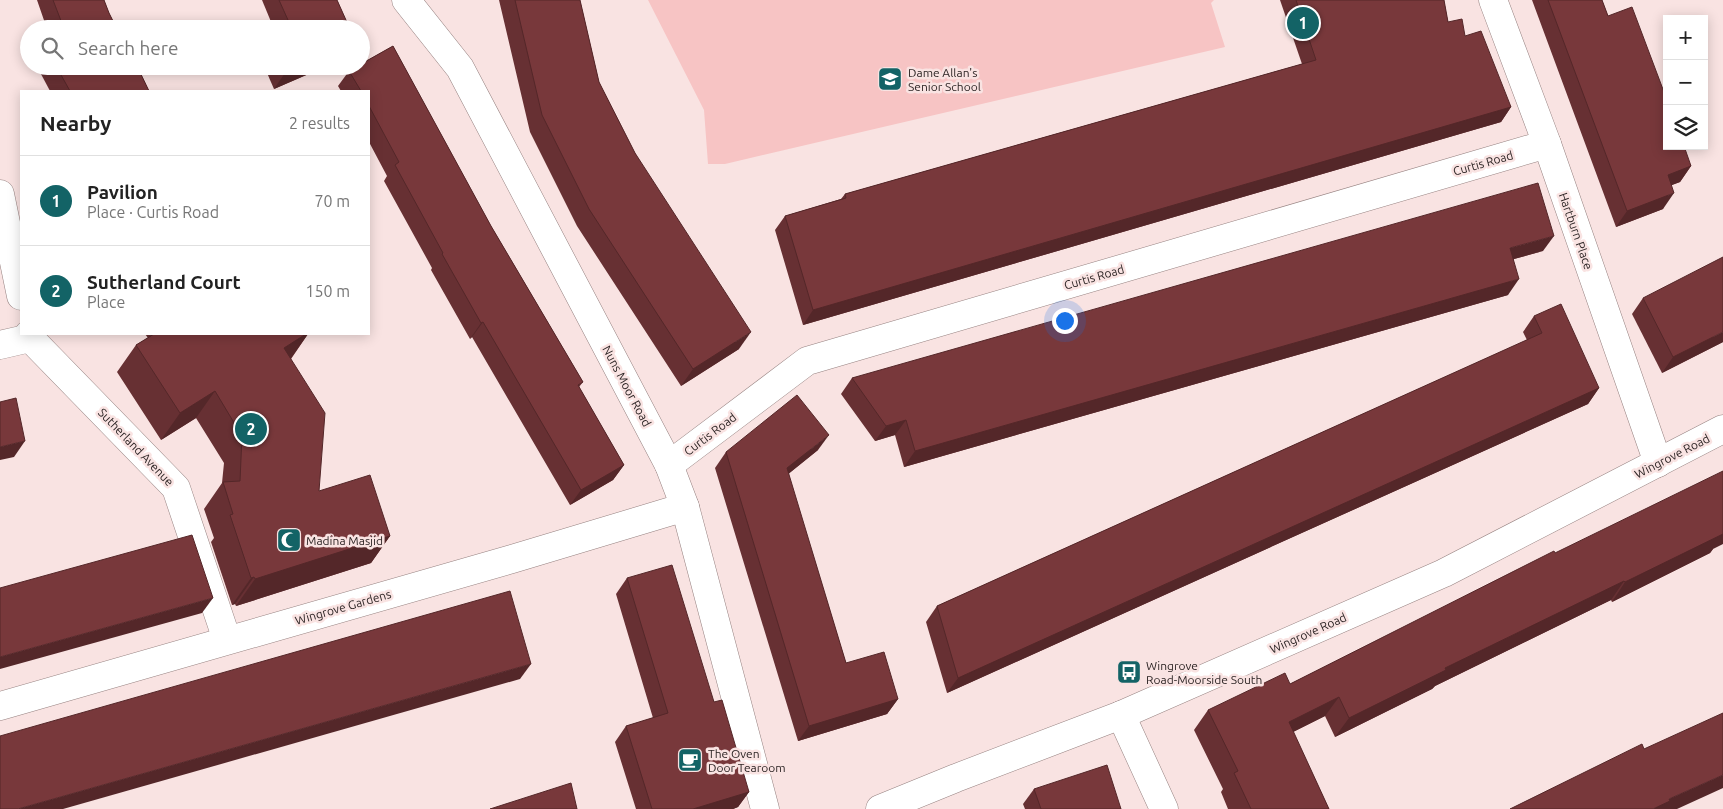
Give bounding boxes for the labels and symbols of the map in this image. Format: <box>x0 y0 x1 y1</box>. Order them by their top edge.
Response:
pin: 1 <box>1287 4 1319 42</box>
school or university icon: Dame Allan's Senior School <box>877 66 903 92</box>
place label: Dame Allan's Senior School <box>908 66 981 93</box>
street label: Curtis Road <box>1451 148 1515 178</box>
street label: Hartburn Place <box>1557 191 1595 271</box>
street label: Curtis Road <box>1062 262 1126 292</box>
your location <box>1052 308 1078 334</box>
street label: Nuns Moor Road <box>600 343 654 429</box>
street label: Sutherland Avenue <box>96 406 176 488</box>
pin: 2 <box>235 410 267 448</box>
street label: Curtis Road <box>681 410 739 458</box>
street label: Wingrove Road <box>1632 432 1712 480</box>
mosque icon: Madina Masjid <box>276 527 302 553</box>
place label: Madina Masjid <box>306 534 383 547</box>
street label: Wingrove Gardens <box>294 587 392 627</box>
street label: Wingrove Road <box>1268 610 1348 656</box>
bus stop icon: Wingrove Road-Moorside South <box>1116 659 1142 685</box>
place label: Wingrove Road-Moorside South <box>1146 659 1262 686</box>
cafe icon: The Oven Door Tearoom <box>677 747 703 773</box>
place label: The Oven Door Tearoom <box>708 747 786 774</box>

